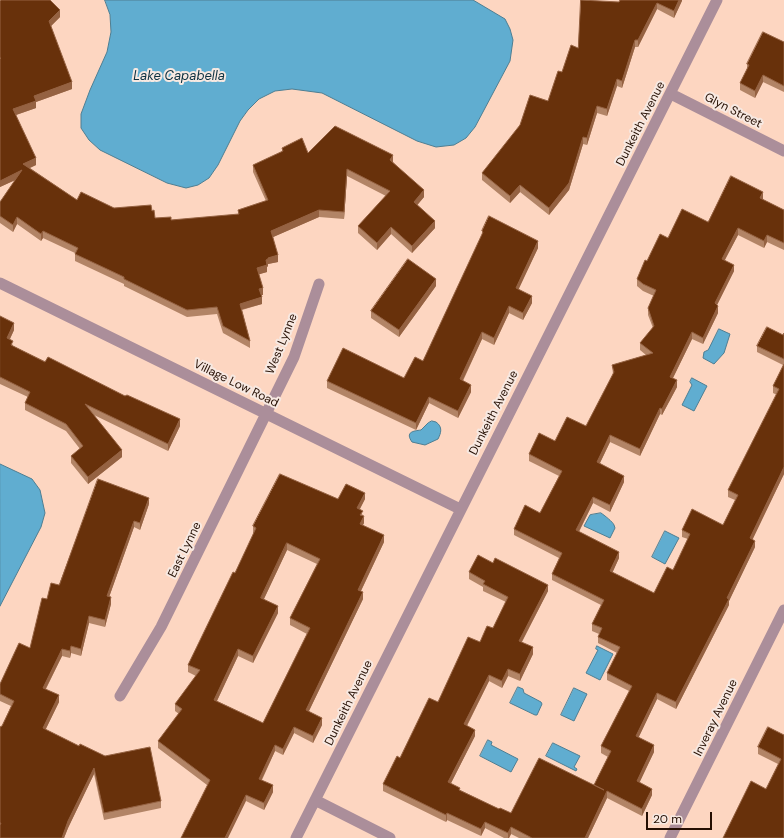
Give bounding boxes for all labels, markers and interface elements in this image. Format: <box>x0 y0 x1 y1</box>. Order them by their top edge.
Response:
water label: Lake Capabella <box>133 69 225 85</box>
street label: Dunkeith Avenue <box>613 79 669 169</box>
street label: Glyn Street <box>702 90 764 132</box>
street label: West Lynne <box>263 311 301 377</box>
street label: Village Low Road <box>191 357 281 411</box>
street label: Dunkeith Avenue <box>466 368 522 458</box>
street label: East Lynne <box>165 520 205 580</box>
street label: Dunkeith Avenue <box>322 658 376 748</box>
street label: Inveray Avenue <box>691 677 741 759</box>
scale bar <box>648 804 714 830</box>
text: 20 m <box>653 811 682 827</box>

